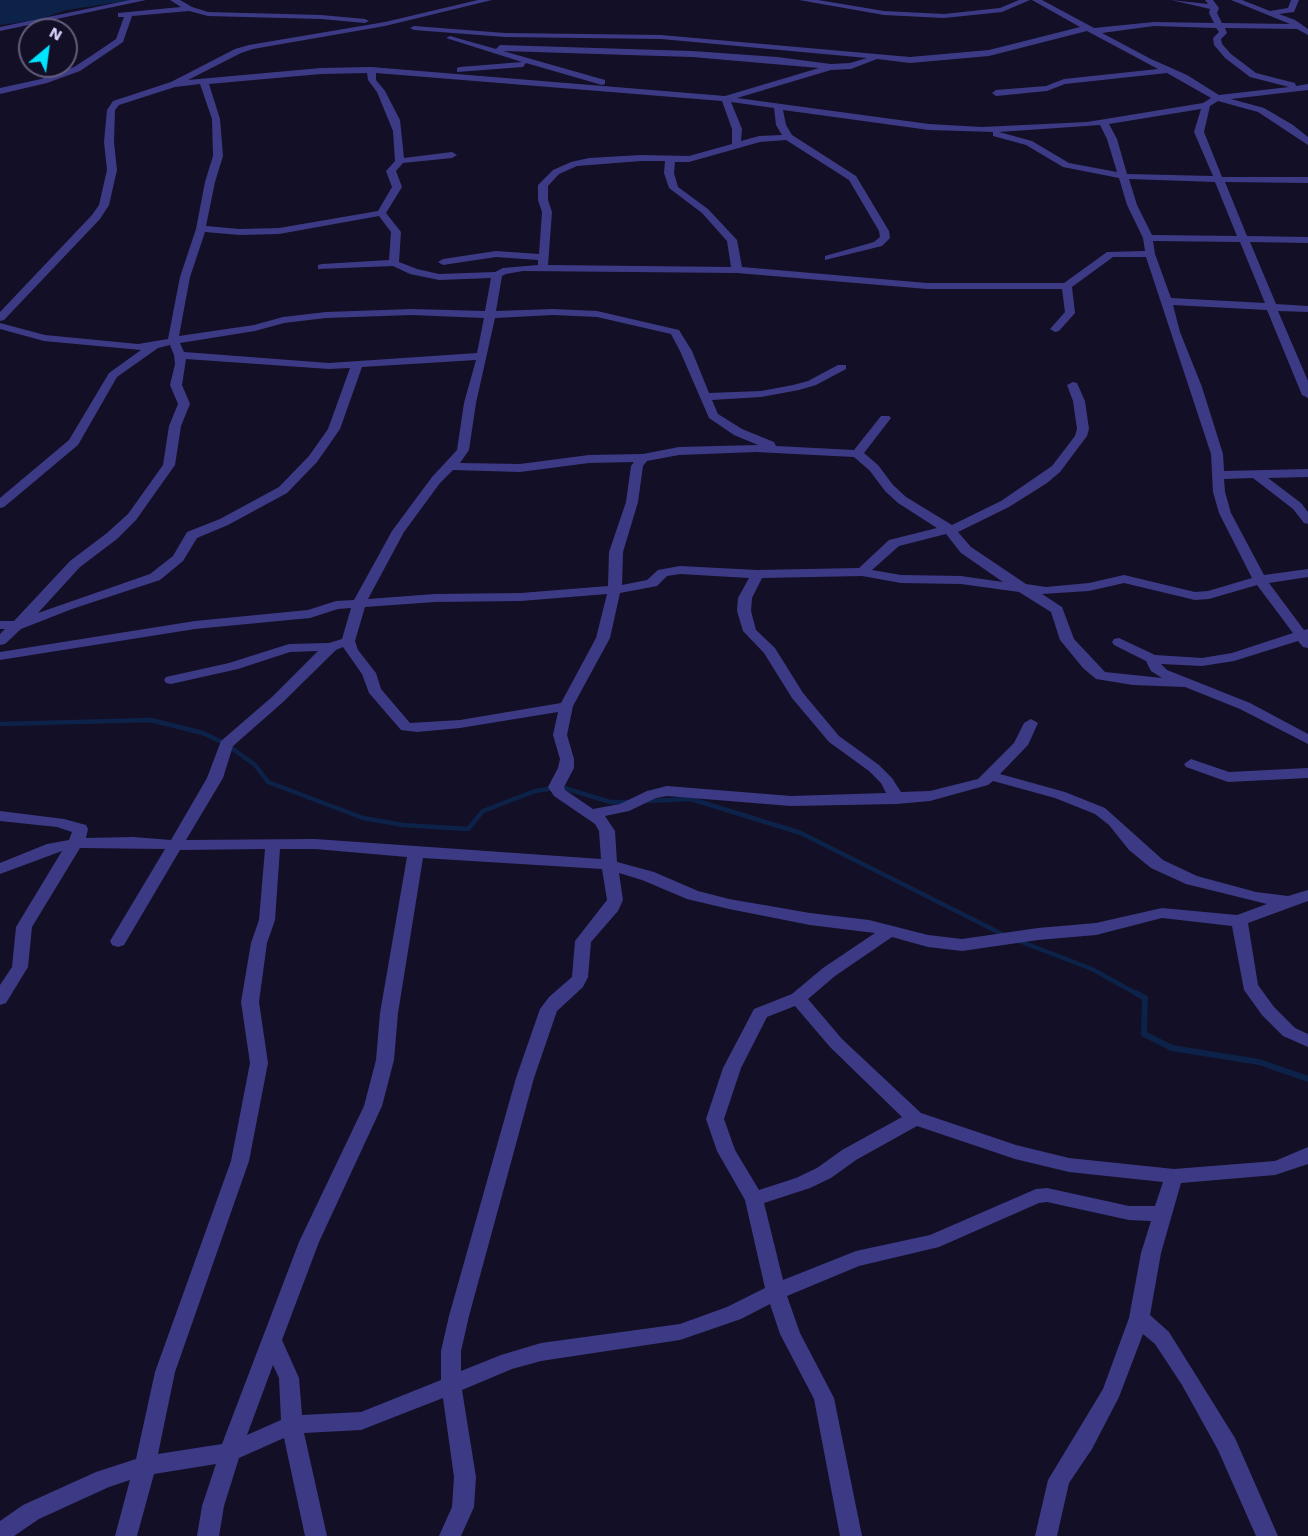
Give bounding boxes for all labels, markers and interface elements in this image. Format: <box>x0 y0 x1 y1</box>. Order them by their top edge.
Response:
north arrow <box>18 18 78 78</box>
text: N <box>46 22 66 45</box>

